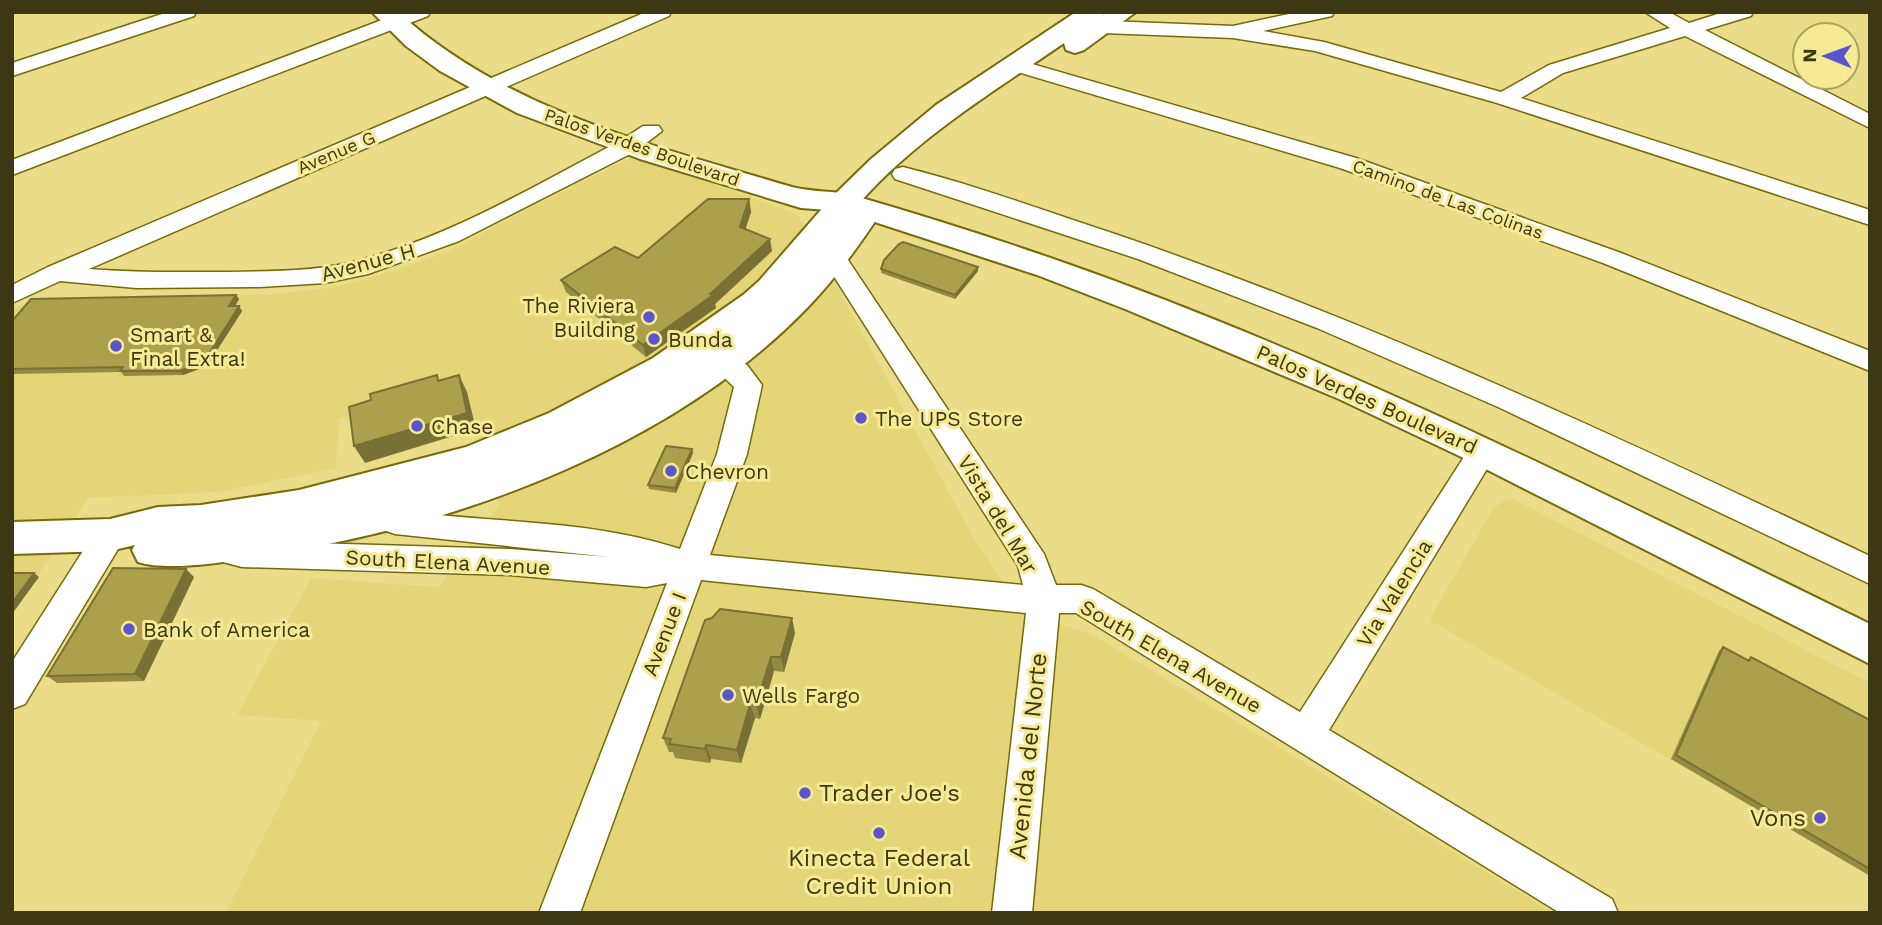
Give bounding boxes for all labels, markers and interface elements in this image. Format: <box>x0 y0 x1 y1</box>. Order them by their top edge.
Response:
north arrow <box>1791 21 1861 91</box>
text: N <box>1798 48 1821 63</box>
street label: Palos Verdes Boulevard <box>542 104 742 190</box>
street label: Avenue G <box>294 126 378 178</box>
street label: Camino de Las Colinas <box>1350 155 1546 243</box>
street label: Avenue H <box>318 237 418 287</box>
place label: The Riviera Building <box>522 293 636 342</box>
marker: The Riviera Building <box>641 309 657 325</box>
place label: Smart & Final Extra! <box>130 322 245 371</box>
place label: Bunda <box>668 327 733 352</box>
marker: Bunda <box>646 331 662 347</box>
marker: Smart & Final Extra! <box>108 338 124 354</box>
street label: Palos Verdes Boulevard <box>1253 339 1481 459</box>
place label: The UPS Store <box>875 406 1023 431</box>
marker: The UPS Store <box>853 410 869 426</box>
place label: Chase <box>431 414 493 439</box>
marker: Chase <box>409 418 425 434</box>
street label: Vista del Mar <box>953 450 1043 578</box>
place label: Chevron <box>685 459 769 484</box>
marker: Chevron <box>663 463 679 479</box>
street label: Via Valencia <box>1351 535 1437 651</box>
street label: South Elena Avenue <box>345 544 551 580</box>
street label: Avenue I <box>637 589 691 679</box>
street label: South Elena Avenue <box>1076 594 1266 718</box>
place label: Bank of America <box>143 617 310 642</box>
marker: Bank of America <box>121 621 137 637</box>
street label: Avenida del Norte <box>1003 651 1053 861</box>
place label: Wells Fargo <box>742 683 860 708</box>
marker: Wells Fargo <box>720 687 736 703</box>
place label: Trader Joe's <box>819 779 960 807</box>
marker: Trader Joe's <box>797 785 813 801</box>
place label: Vons <box>1750 804 1806 832</box>
marker: Vons <box>1812 810 1828 826</box>
marker: Kinecta Federal Credit Union <box>871 825 887 841</box>
place label: Kinecta Federal Credit Union <box>788 844 971 900</box>

